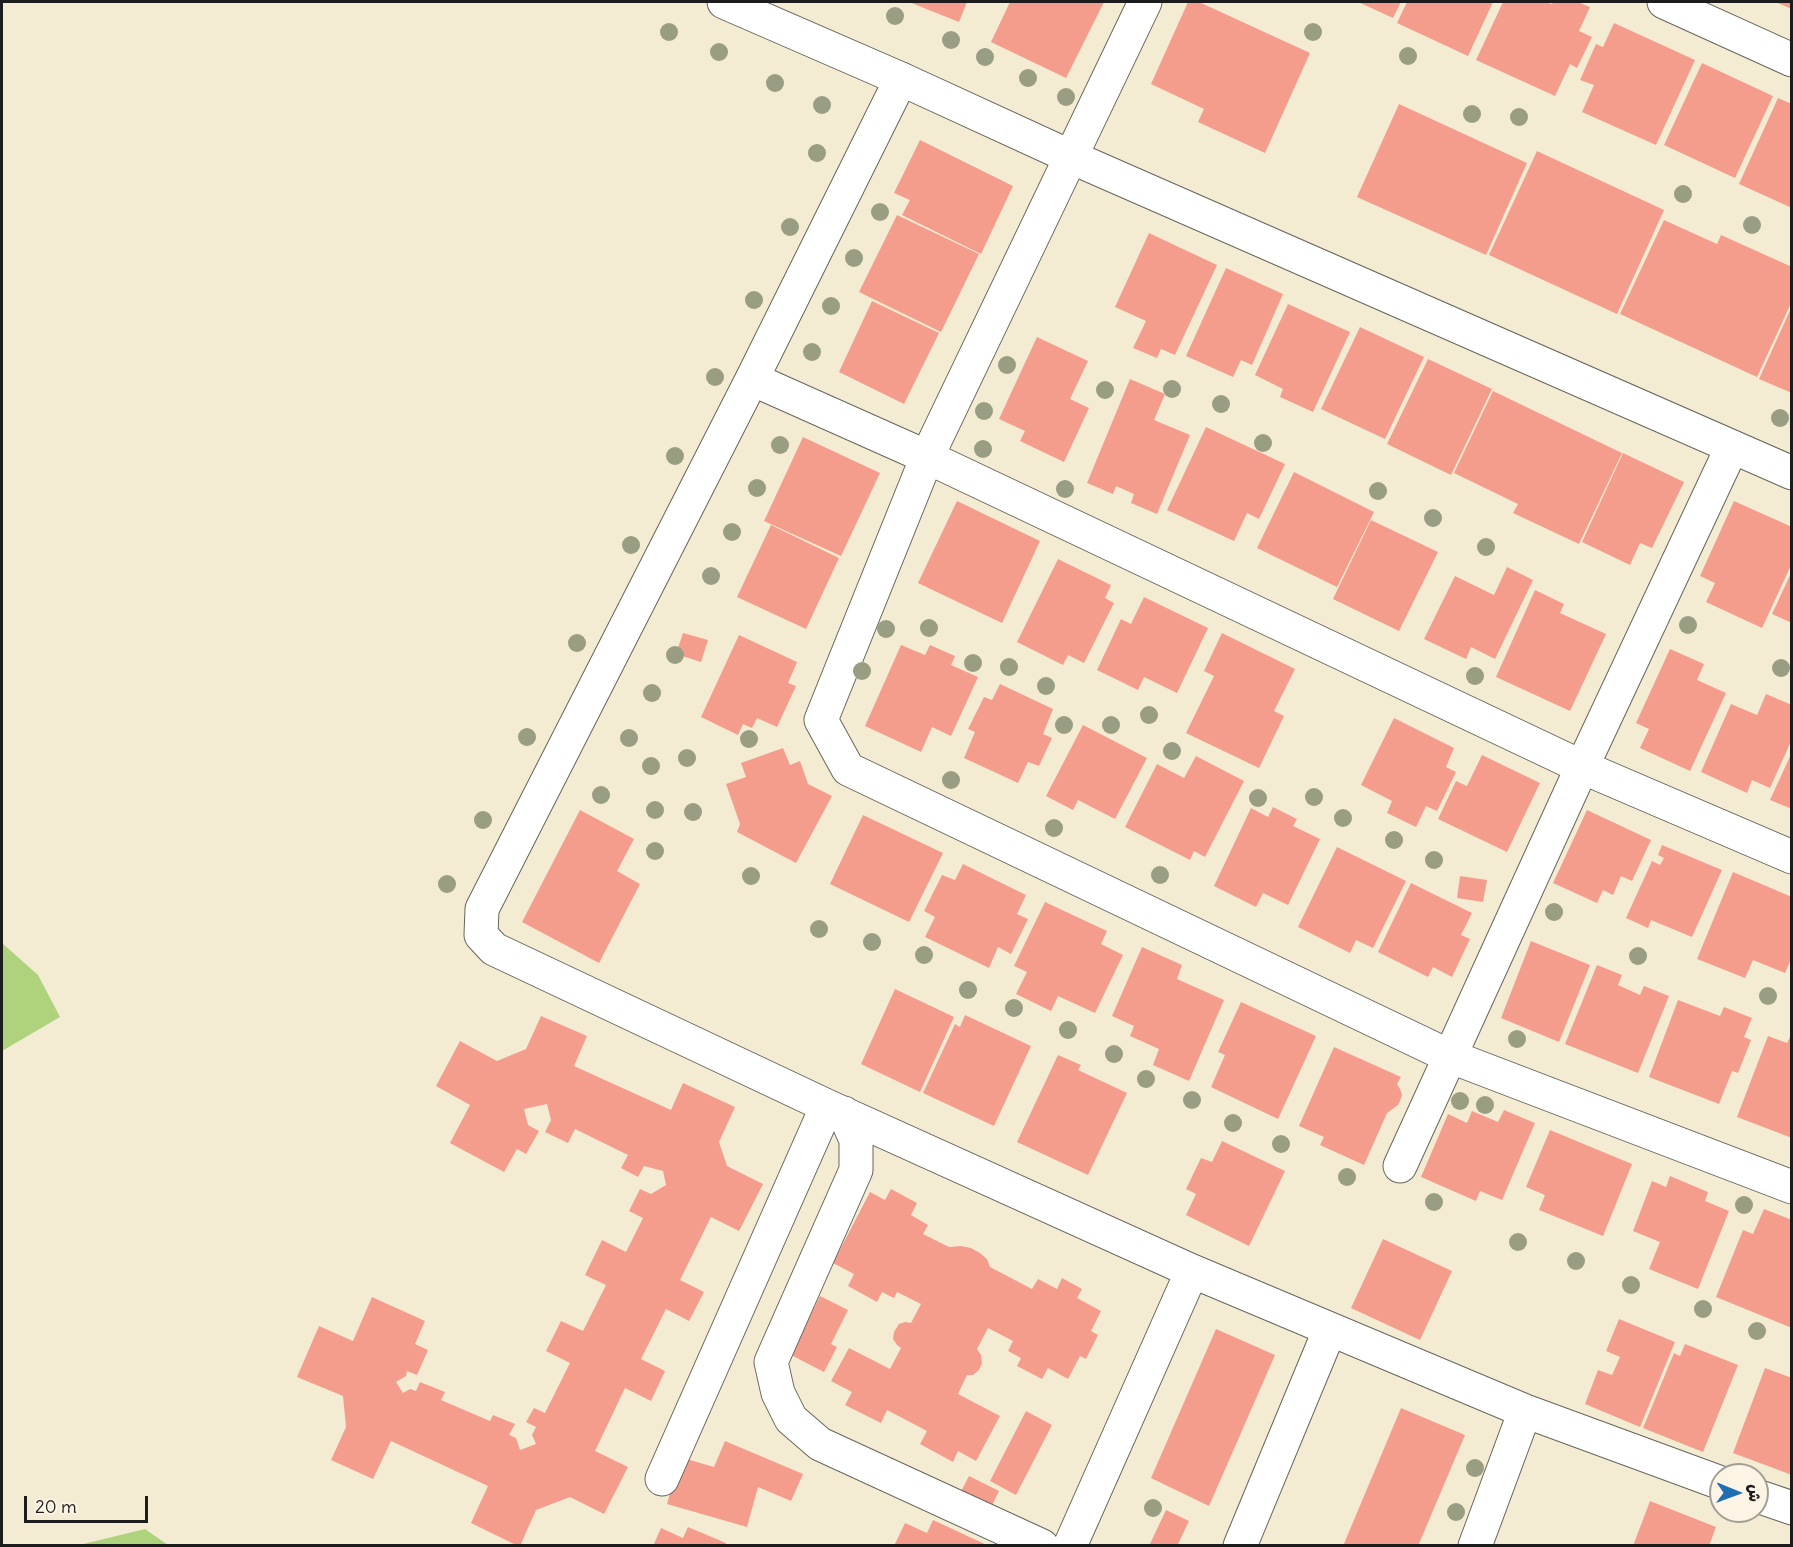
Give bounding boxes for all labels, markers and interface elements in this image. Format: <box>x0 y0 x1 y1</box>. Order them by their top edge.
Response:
north arrow <box>1709 1463 1769 1523</box>
scale bar <box>27 1484 152 1522</box>
text: ش <box>1745 1484 1765 1502</box>
text: 20 m <box>35 1495 77 1518</box>

